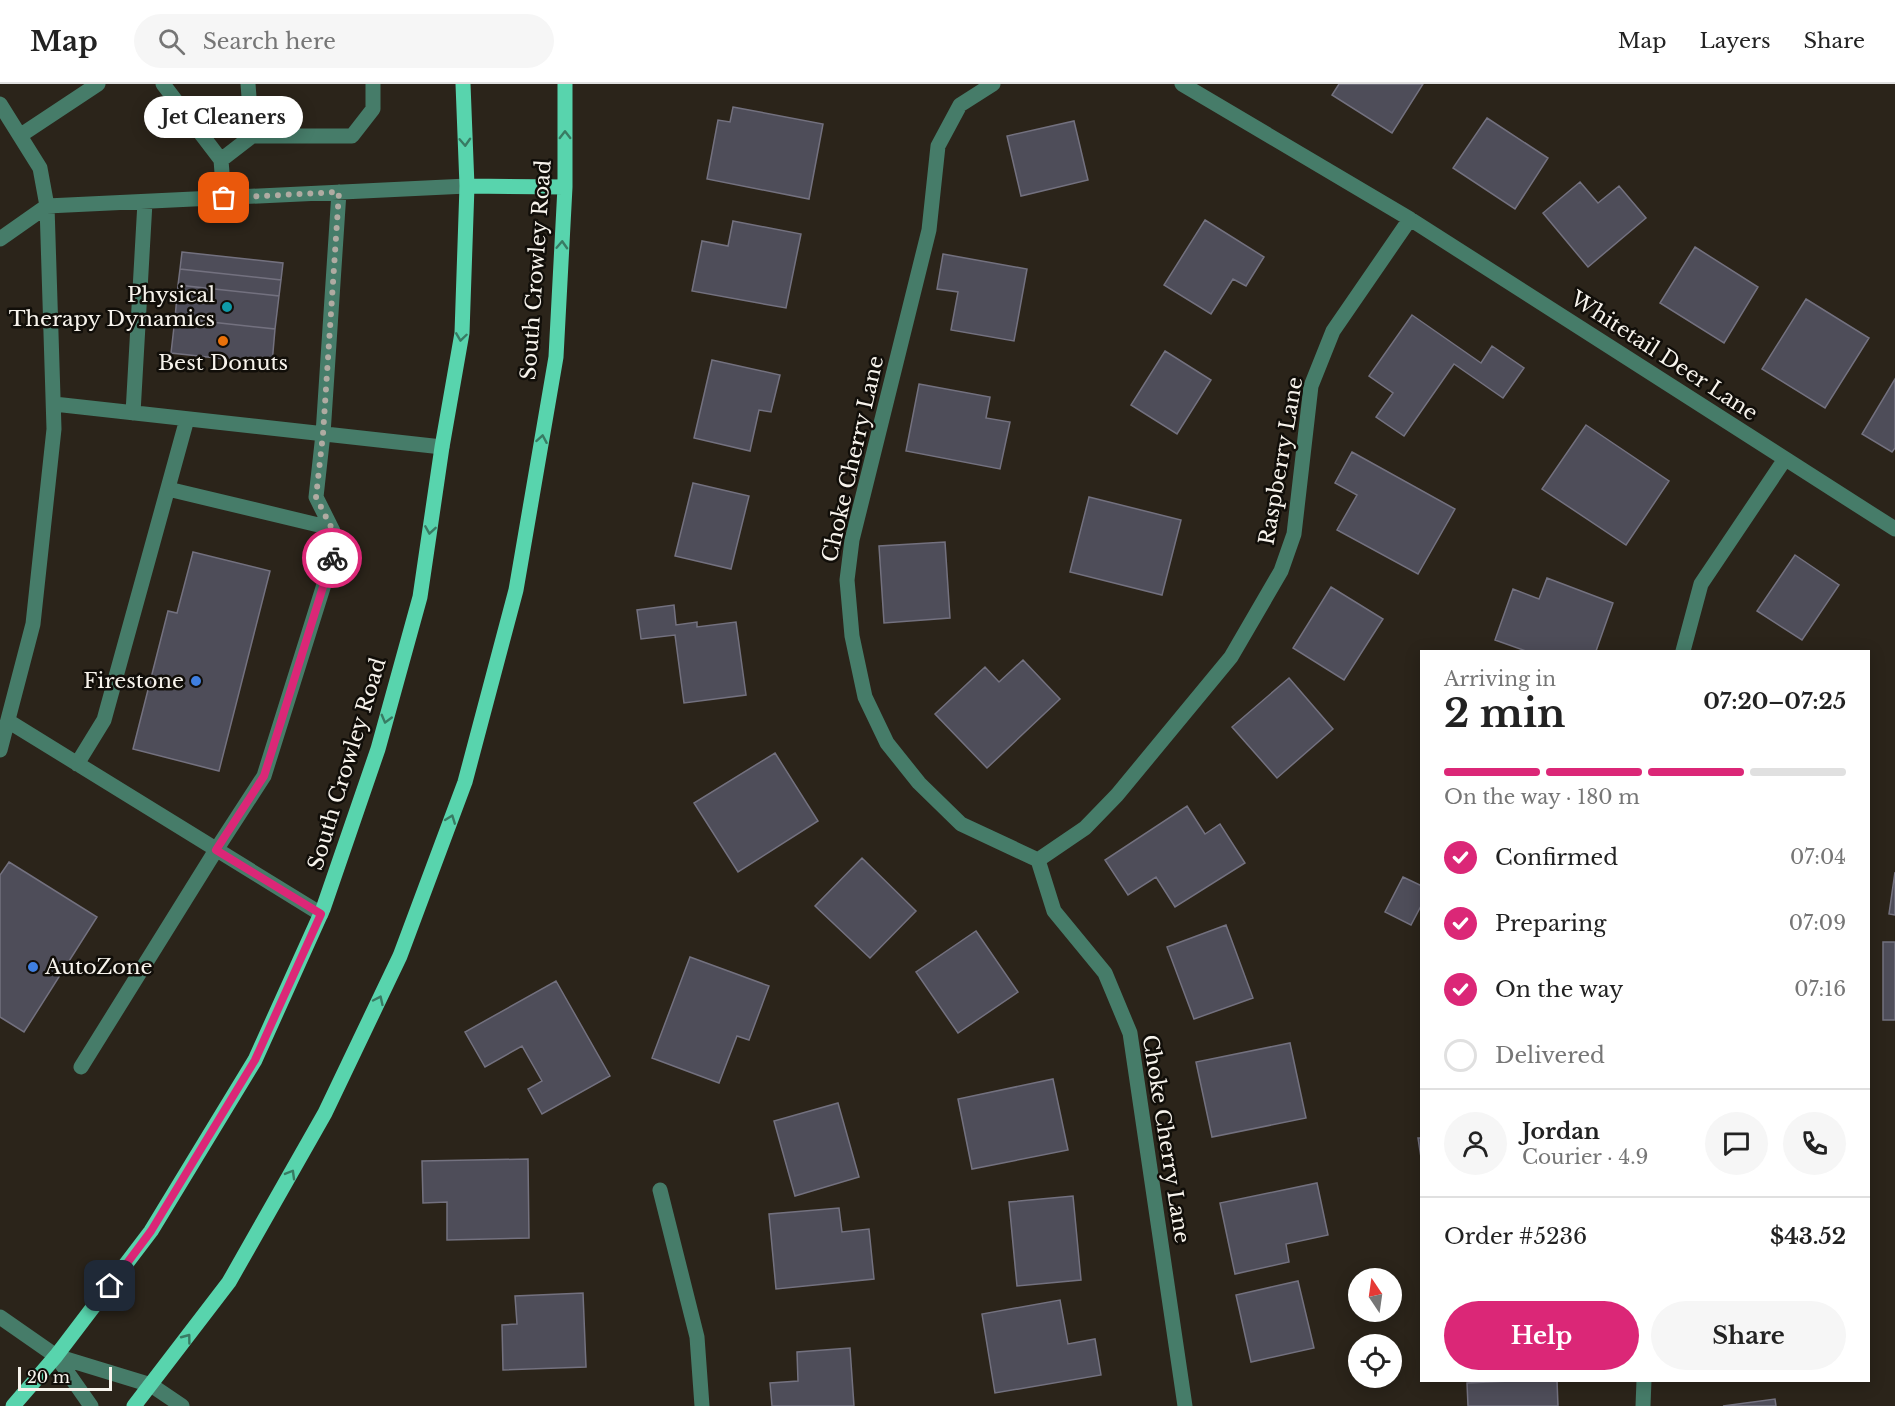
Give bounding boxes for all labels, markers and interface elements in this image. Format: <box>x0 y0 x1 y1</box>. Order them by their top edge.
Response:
search box <box>134 14 554 68</box>
text: Map <box>30 24 98 59</box>
icon: search <box>155 25 188 58</box>
text: Search here <box>203 28 336 55</box>
text: Map <box>1618 28 1667 54</box>
text: Layers <box>1700 28 1771 54</box>
text: Share <box>1804 28 1865 54</box>
callout: Jet Cleaners <box>144 96 304 138</box>
text: Jet Cleaners <box>161 105 286 129</box>
one-way arrow <box>559 131 571 140</box>
one-way arrow <box>459 138 472 147</box>
street label: South Crowley Road <box>515 159 557 381</box>
pin <box>198 172 249 223</box>
icon: bag <box>207 181 240 214</box>
one-way arrow <box>555 241 568 250</box>
place label: Physical Therapy Dynamics <box>9 282 215 332</box>
street label: Whitetail Deer Lane <box>1565 285 1762 426</box>
marker: Physical Therapy Dynamics <box>220 300 234 314</box>
one-way arrow <box>455 333 468 342</box>
marker: Best Donuts <box>216 334 230 348</box>
place label: Best Donuts <box>158 350 288 376</box>
street label: Choke Cherry Lane <box>817 353 889 565</box>
street label: Raspberry Lane <box>1253 375 1309 547</box>
one-way arrow <box>535 434 548 444</box>
one-way arrow <box>424 525 436 534</box>
courier <box>302 528 362 588</box>
icon: bike <box>316 542 349 575</box>
street label: South Crowley Road <box>302 655 392 873</box>
text: Arriving in <box>1444 667 1556 691</box>
place label: Firestone <box>83 668 184 694</box>
marker: Firestone <box>189 674 203 688</box>
text: 07:20–07:25 <box>1703 688 1846 715</box>
text: 2 min <box>1444 689 1565 738</box>
one-way arrow <box>381 713 393 724</box>
text: On the way · 180 m <box>1444 785 1640 809</box>
one-way arrow <box>444 814 457 825</box>
icon: check <box>1444 841 1477 874</box>
text: Confirmed <box>1495 844 1618 871</box>
text: 07:04 <box>1790 845 1846 869</box>
icon: check <box>1444 907 1477 940</box>
text: Preparing <box>1495 910 1606 937</box>
text: 07:09 <box>1789 911 1846 935</box>
place label: AutoZone <box>44 954 153 980</box>
marker: AutoZone <box>26 960 40 974</box>
icon: check <box>1444 973 1477 1006</box>
text: On the way <box>1495 976 1623 1003</box>
text: 07:16 <box>1794 977 1846 1001</box>
one-way arrow <box>372 995 384 1006</box>
street label: Choke Cherry Lane <box>1137 1033 1195 1245</box>
text: Delivered <box>1495 1042 1605 1069</box>
button: person <box>1444 1112 1507 1175</box>
button: chat <box>1705 1112 1768 1175</box>
button: phone <box>1783 1112 1846 1175</box>
text: Jordan <box>1522 1118 1600 1145</box>
text: Courier · 4.9 <box>1522 1145 1648 1169</box>
one-way arrow <box>284 1169 295 1180</box>
text: Order #5236 <box>1444 1223 1587 1250</box>
text: $43.52 <box>1770 1223 1846 1250</box>
pin <box>84 1260 135 1311</box>
north arrow <box>1348 1268 1402 1322</box>
map controls <box>1348 1268 1402 1388</box>
icon: home <box>93 1269 126 1302</box>
button: Help <box>1444 1301 1639 1370</box>
button: Share <box>1651 1301 1846 1370</box>
one-way arrow <box>179 1334 190 1345</box>
button: locate <box>1348 1334 1402 1388</box>
scale bar <box>18 1364 112 1392</box>
text: 20 m <box>27 1367 70 1387</box>

